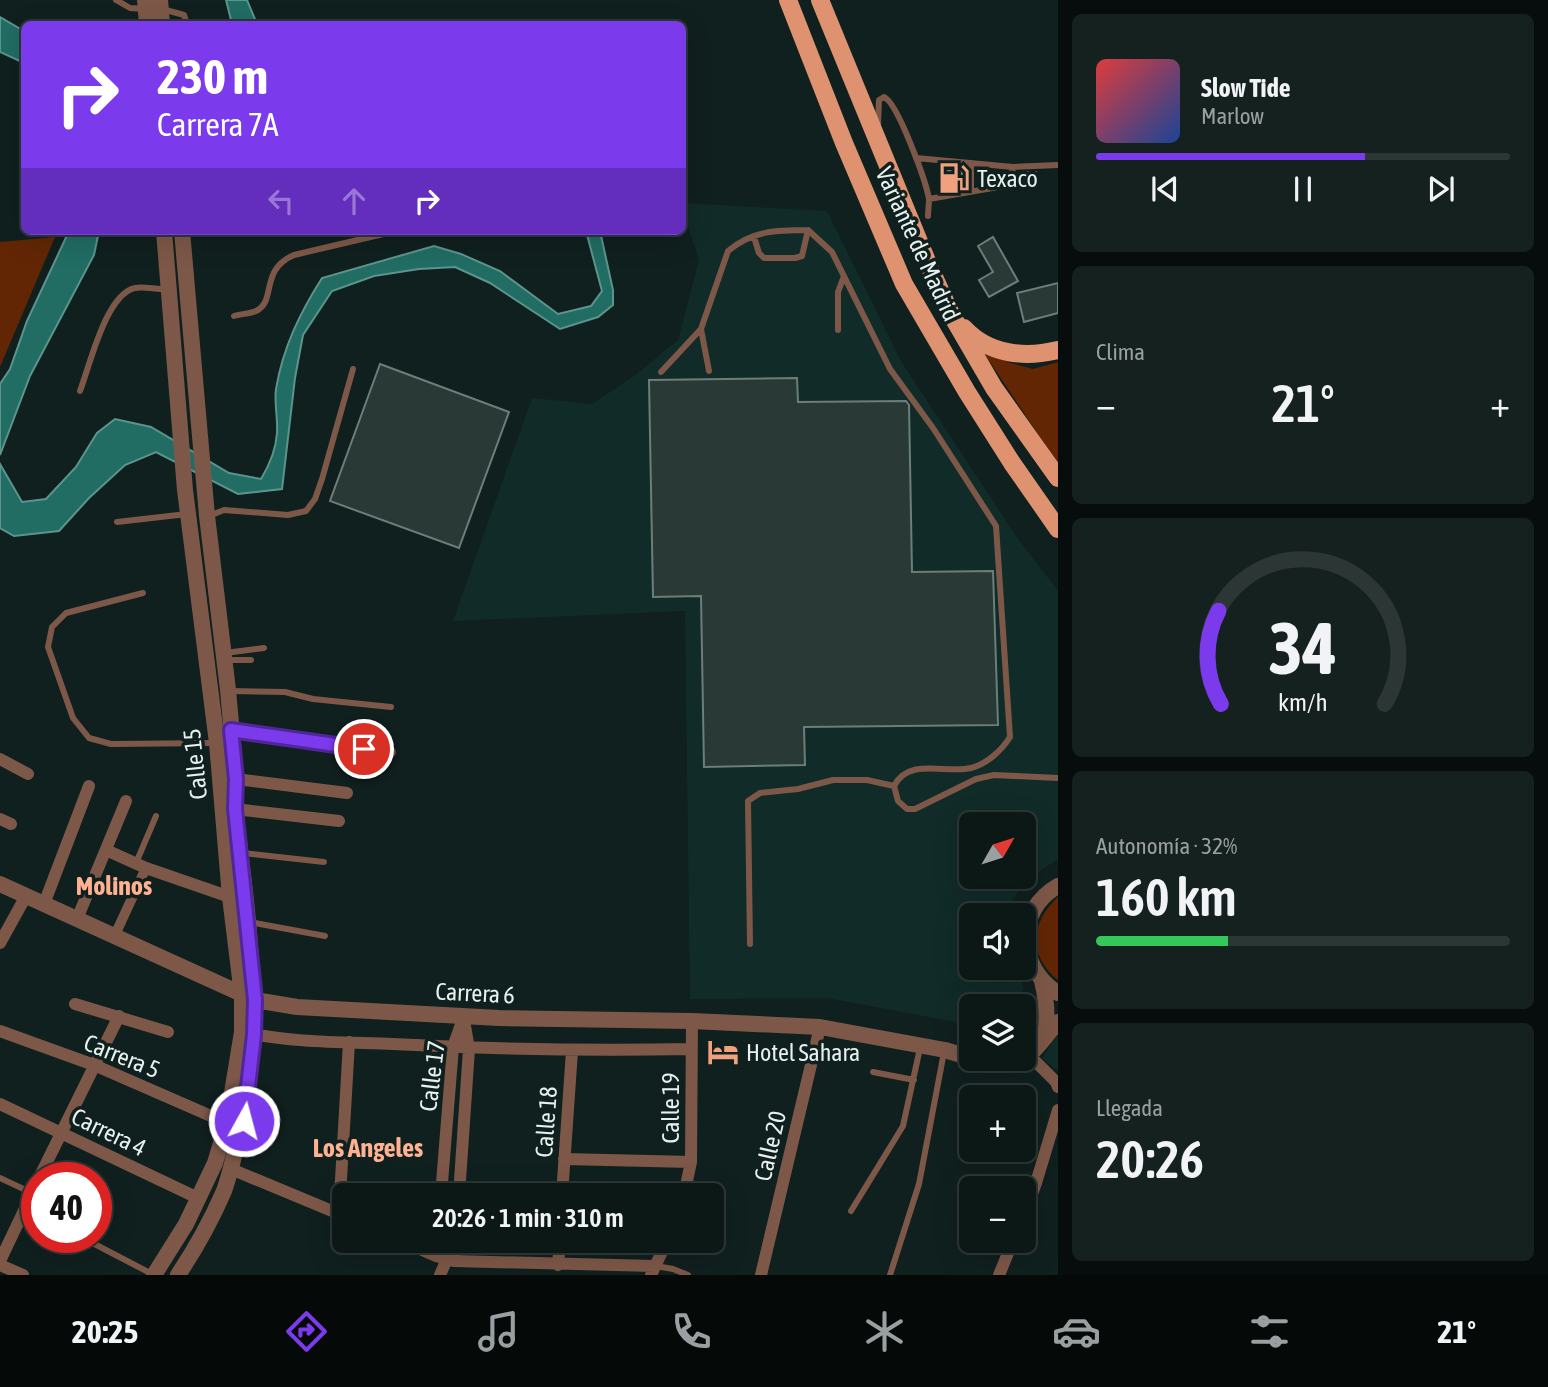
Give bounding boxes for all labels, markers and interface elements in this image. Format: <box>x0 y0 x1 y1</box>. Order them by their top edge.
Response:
text: 230 m <box>157 48 268 104</box>
icon: right <box>42 49 133 140</box>
text: Slow Tide <box>1201 73 1291 103</box>
text: Marlow <box>1201 103 1264 129</box>
text: Carrera 7A <box>157 106 278 143</box>
fuel station icon: Texaco <box>937 161 971 195</box>
street label: Variante de Madrid <box>871 163 965 325</box>
place label: Texaco <box>977 165 1038 192</box>
icon: previous <box>1146 170 1184 208</box>
icon: pause <box>1284 170 1322 208</box>
icon: next <box>1422 170 1460 208</box>
icon: left <box>262 182 300 220</box>
icon: ahead <box>335 182 373 220</box>
icon: right <box>408 182 446 220</box>
text: Clima <box>1096 339 1145 365</box>
text: 21° <box>1271 373 1335 433</box>
text: − <box>1096 382 1116 425</box>
text: + <box>1490 382 1510 425</box>
text: 34 <box>1269 606 1337 689</box>
text: km/h <box>1278 687 1328 715</box>
pin <box>334 719 394 779</box>
street label: Calle 15 <box>178 727 212 801</box>
icon: arrive <box>345 730 383 768</box>
north arrow <box>959 812 1036 889</box>
map controls <box>959 812 1036 1253</box>
text: Autonomía · 32% <box>1096 833 1237 859</box>
text: 160 km <box>1096 867 1237 927</box>
district label: Molinos <box>76 871 152 901</box>
button: sound <box>959 903 1036 980</box>
street label: Carrera 6 <box>435 977 515 1009</box>
button: layers <box>959 994 1036 1071</box>
street label: Carrera 5 <box>80 1029 164 1083</box>
hotel icon: Hotel Sahara <box>706 1035 740 1069</box>
street label: Calle 17 <box>414 1039 450 1113</box>
place label: Hotel Sahara <box>746 1039 860 1066</box>
street label: Calle 19 <box>657 1072 684 1144</box>
position arrow <box>207 1084 281 1158</box>
button: + <box>959 1085 1036 1162</box>
street label: Calle 18 <box>530 1086 562 1158</box>
text: Llegada <box>1096 1095 1163 1121</box>
street label: Carrera 4 <box>67 1102 151 1162</box>
street label: Calle 20 <box>749 1108 791 1184</box>
text: 20:26 <box>1096 1129 1204 1189</box>
district label: Los Angeles <box>313 1133 423 1163</box>
speed limit sign: 40 <box>21 1162 112 1253</box>
button: − <box>959 1176 1036 1253</box>
text: 20:26 · 1 min · 310 m <box>432 1203 624 1233</box>
icon: directions <box>282 1307 331 1356</box>
icon: music <box>474 1307 523 1356</box>
icon: phone <box>667 1307 716 1356</box>
icon: climate <box>860 1307 909 1356</box>
icon: car <box>1052 1307 1101 1356</box>
icon: filters <box>1245 1307 1294 1356</box>
text: 20:25 <box>72 1313 138 1350</box>
text: 21° <box>1437 1313 1476 1350</box>

